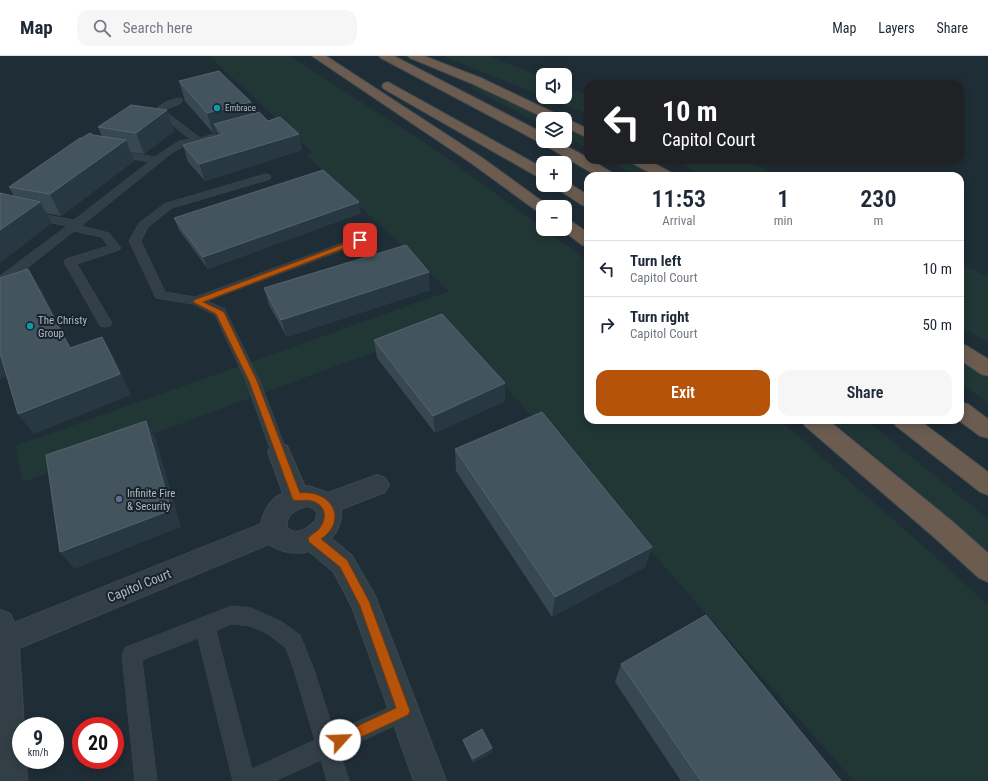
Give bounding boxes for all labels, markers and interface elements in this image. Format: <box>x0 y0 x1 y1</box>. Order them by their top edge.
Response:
search box <box>77 10 357 46</box>
text: Map <box>20 16 53 39</box>
icon: search <box>91 17 113 39</box>
text: Search here <box>123 19 193 37</box>
text: Map <box>832 20 856 36</box>
text: Layers <box>878 20 915 36</box>
text: Share <box>937 20 968 36</box>
map controls <box>536 68 572 236</box>
button: sound <box>536 68 572 104</box>
text: 10 m <box>662 95 718 128</box>
icon: left <box>596 96 648 148</box>
marker: Embrace <box>212 103 222 113</box>
place label: Embrace <box>225 103 256 113</box>
button: layers <box>536 112 572 148</box>
text: Capitol Court <box>662 129 755 150</box>
button: + <box>536 156 572 192</box>
text: 11:53 <box>652 185 706 213</box>
text: 1 <box>777 185 789 213</box>
text: 230 <box>860 185 896 213</box>
button: − <box>536 200 572 236</box>
text: Arrival <box>662 213 695 228</box>
text: min <box>774 213 793 228</box>
text: m <box>873 213 883 228</box>
pin <box>343 223 377 257</box>
icon: arrive <box>349 229 371 251</box>
text: Turn left <box>630 252 681 270</box>
icon: left <box>596 258 618 280</box>
text: 10 m <box>922 260 952 278</box>
text: Capitol Court <box>630 270 698 285</box>
text: Turn right <box>630 308 689 326</box>
place label: The Christy Group <box>38 314 87 340</box>
icon: right <box>596 314 618 336</box>
text: 50 m <box>922 316 952 334</box>
marker: The Christy Group <box>25 321 35 331</box>
text: Capitol Court <box>630 326 698 341</box>
button: Exit <box>596 370 770 416</box>
button: Share <box>778 370 952 416</box>
place label: Infinite Fire & Security <box>127 487 175 513</box>
marker: Infinite Fire & Security <box>114 494 124 504</box>
street label: Capitol Court <box>105 566 173 605</box>
speed limit sign: 20 <box>72 717 124 769</box>
position arrow <box>319 719 361 761</box>
text: 9 <box>33 726 43 750</box>
text: km/h <box>28 747 48 758</box>

